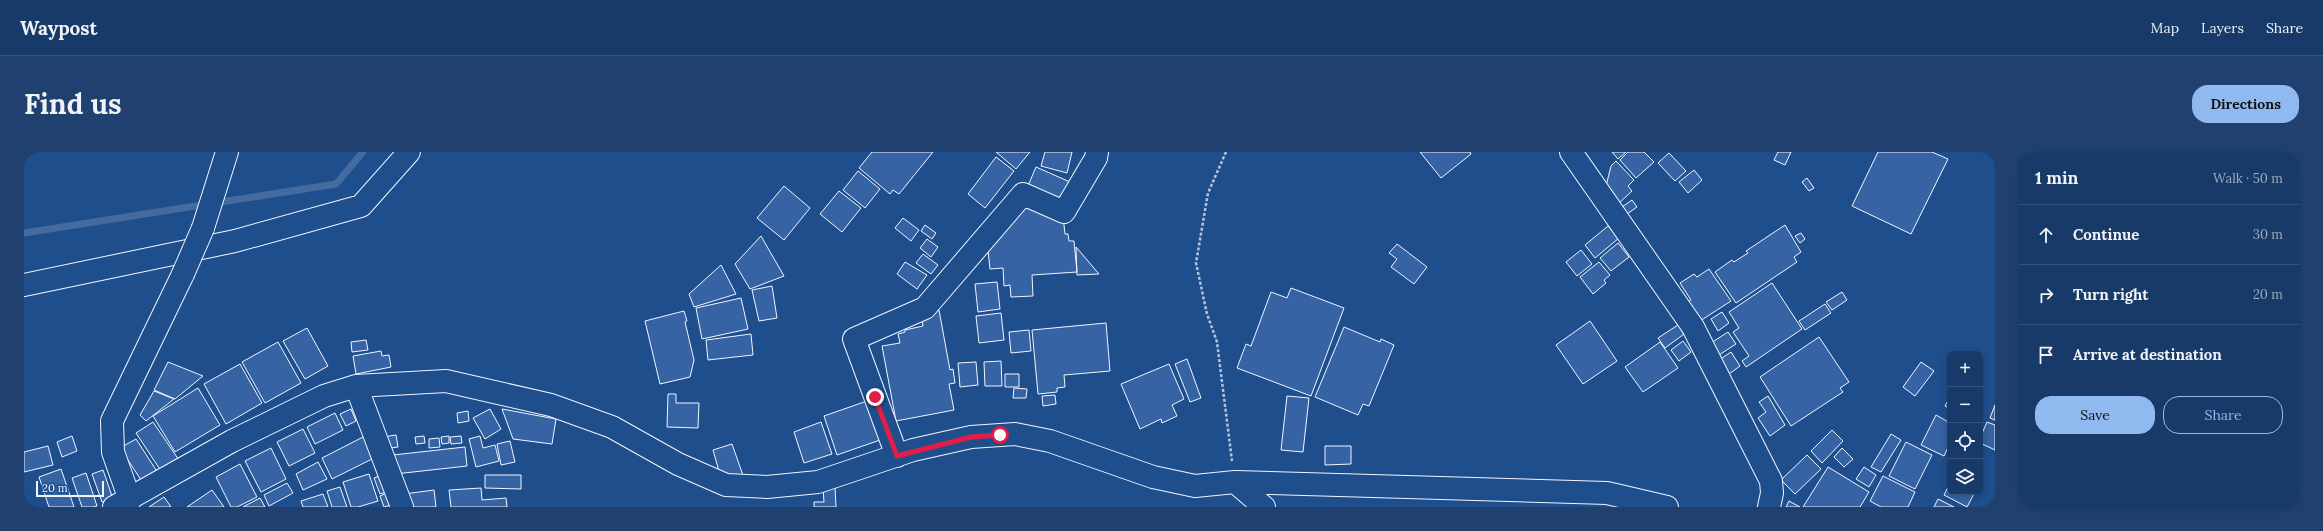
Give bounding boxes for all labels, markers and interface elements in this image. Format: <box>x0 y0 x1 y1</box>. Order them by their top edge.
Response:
text: Waypost <box>20 16 97 40</box>
text: Map <box>2151 19 2179 37</box>
text: Layers <box>2201 19 2244 37</box>
text: Share <box>2266 19 2303 37</box>
button: Directions <box>2192 85 2299 123</box>
text: Find us <box>24 86 122 122</box>
text: 1 min <box>2035 167 2078 189</box>
text: Walk · 50 m <box>2213 170 2283 187</box>
icon: ahead <box>2035 224 2057 246</box>
text: Continue <box>2073 225 2139 244</box>
text: 30 m <box>2253 226 2283 243</box>
icon: right <box>2035 284 2057 306</box>
text: Turn right <box>2073 285 2149 304</box>
text: 20 m <box>2253 286 2283 303</box>
icon: arrive <box>2035 344 2057 366</box>
text: Arrive at destination <box>2073 345 2222 364</box>
map controls <box>1947 351 1983 495</box>
button: + <box>1947 351 1983 387</box>
button: − <box>1947 387 1983 423</box>
route end <box>866 388 884 406</box>
button: Save <box>2035 396 2155 434</box>
button: Share <box>2163 396 2283 434</box>
button: locate <box>1947 423 1983 459</box>
route start <box>991 426 1009 444</box>
button: layers <box>1947 459 1983 495</box>
scale bar <box>36 479 104 498</box>
text: 20 m <box>42 481 67 495</box>

